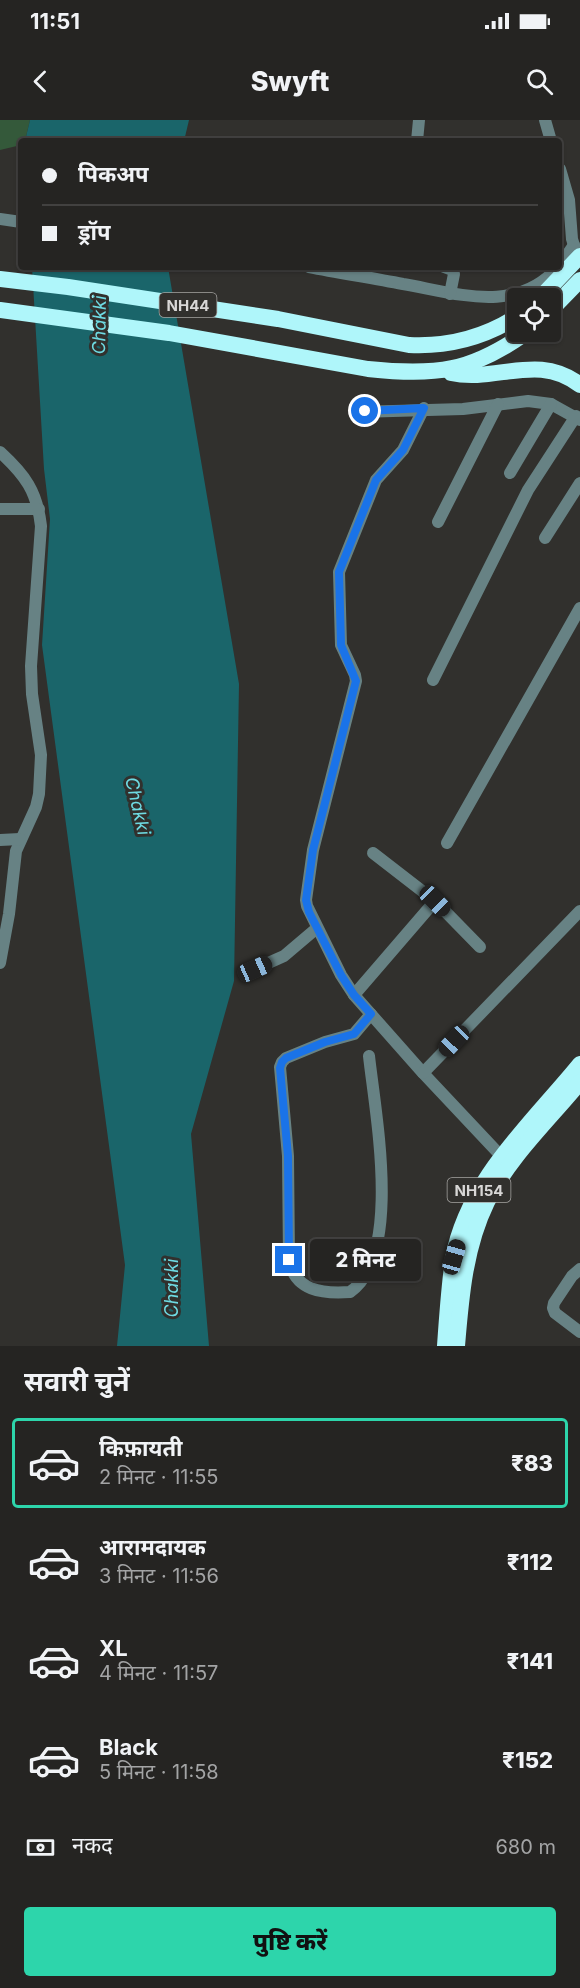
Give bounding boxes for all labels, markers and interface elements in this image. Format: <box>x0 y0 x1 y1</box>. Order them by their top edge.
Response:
text: 11:51 <box>30 8 80 34</box>
icon: back <box>24 65 57 98</box>
text: Swyft <box>251 65 329 98</box>
icon: search <box>523 65 556 98</box>
text: पिकअप <box>78 161 149 187</box>
text: ड्रॉप <box>78 219 111 245</box>
map controls <box>507 288 561 342</box>
button: locate <box>507 288 561 342</box>
road number: NH44 <box>160 293 216 317</box>
water label: Chakki <box>88 295 110 355</box>
route start <box>351 397 378 424</box>
water label: Chakki <box>121 775 155 838</box>
car <box>416 882 454 920</box>
car <box>235 953 275 985</box>
car <box>435 1022 473 1060</box>
road number: NH154 <box>448 1178 510 1202</box>
car <box>440 1237 468 1277</box>
callout: 2 मिनट <box>310 1239 421 1281</box>
route end <box>275 1246 302 1273</box>
text: 2 मिनट <box>335 1248 396 1272</box>
water label: Chakki <box>161 1258 182 1317</box>
text: सवारी चुनें <box>24 1365 130 1398</box>
text: किफ़ायती <box>99 1435 183 1461</box>
icon: car <box>27 1436 81 1490</box>
text: ₹83 <box>511 1450 553 1476</box>
text: 2 मिनट · 11:55 <box>99 1465 219 1489</box>
text: आरामदायक <box>99 1534 206 1560</box>
icon: car <box>27 1535 81 1589</box>
text: ₹112 <box>507 1549 553 1575</box>
text: 3 मिनट · 11:56 <box>99 1564 219 1588</box>
icon: car <box>27 1634 81 1688</box>
text: XL <box>99 1635 128 1661</box>
text: ₹141 <box>507 1648 553 1674</box>
text: 4 मिनट · 11:57 <box>99 1661 218 1685</box>
icon: car <box>27 1733 81 1787</box>
text: Black <box>99 1734 158 1760</box>
text: ₹152 <box>502 1747 553 1773</box>
text: 5 मिनट · 11:58 <box>99 1760 219 1784</box>
icon: cash <box>24 1831 57 1864</box>
text: नकद <box>72 1832 113 1858</box>
text: 680 m <box>495 1835 556 1859</box>
button: पुष्टि करें <box>24 1907 556 1976</box>

